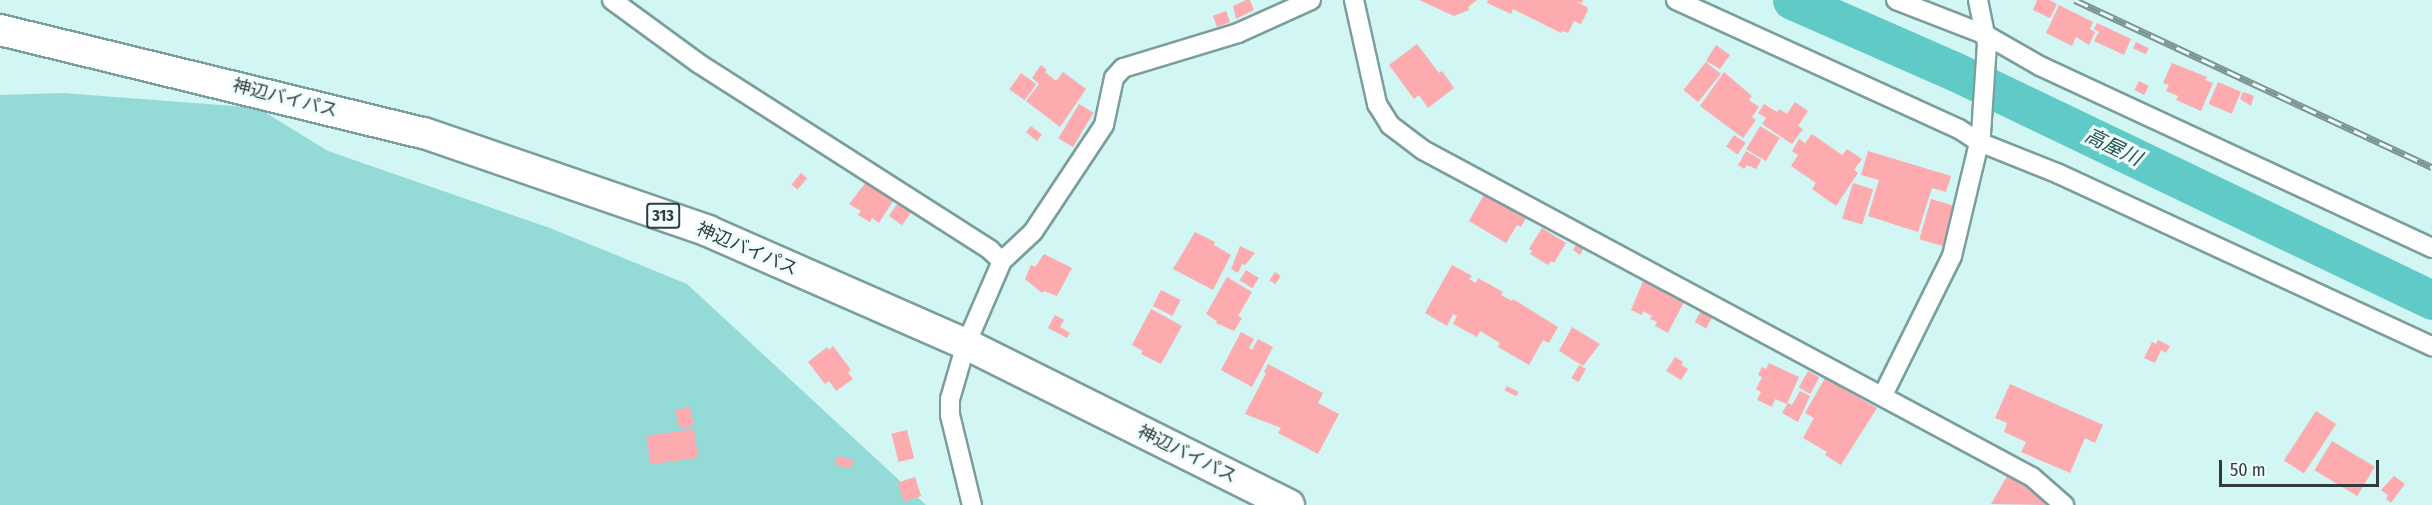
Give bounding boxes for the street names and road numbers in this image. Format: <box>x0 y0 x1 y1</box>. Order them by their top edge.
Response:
street label: 神辺バイパス <box>230 74 340 122</box>
road number: 313 <box>645 203 681 229</box>
street label: 神辺バイパス <box>693 218 801 280</box>
street label: 神辺バイパス <box>1134 421 1240 487</box>

